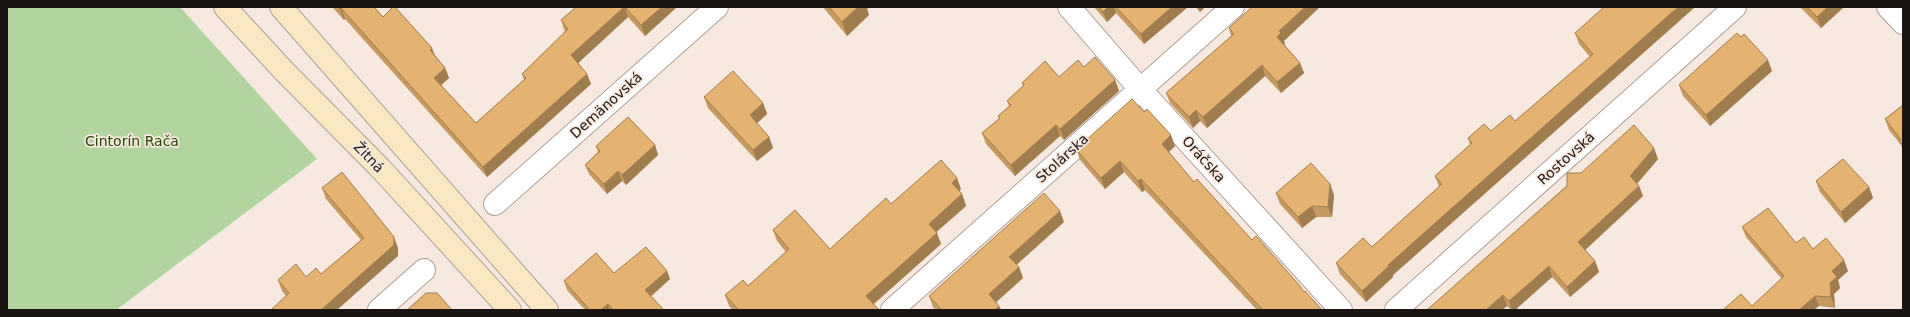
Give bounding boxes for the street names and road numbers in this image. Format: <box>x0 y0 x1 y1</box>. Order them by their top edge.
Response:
street label: Demänovská <box>567 69 645 141</box>
street label: Rostovská <box>1534 128 1598 188</box>
street label: Stolárska <box>1033 130 1091 186</box>
street label: Oráčska <box>1179 133 1229 185</box>
street label: Žitná <box>351 138 388 176</box>

